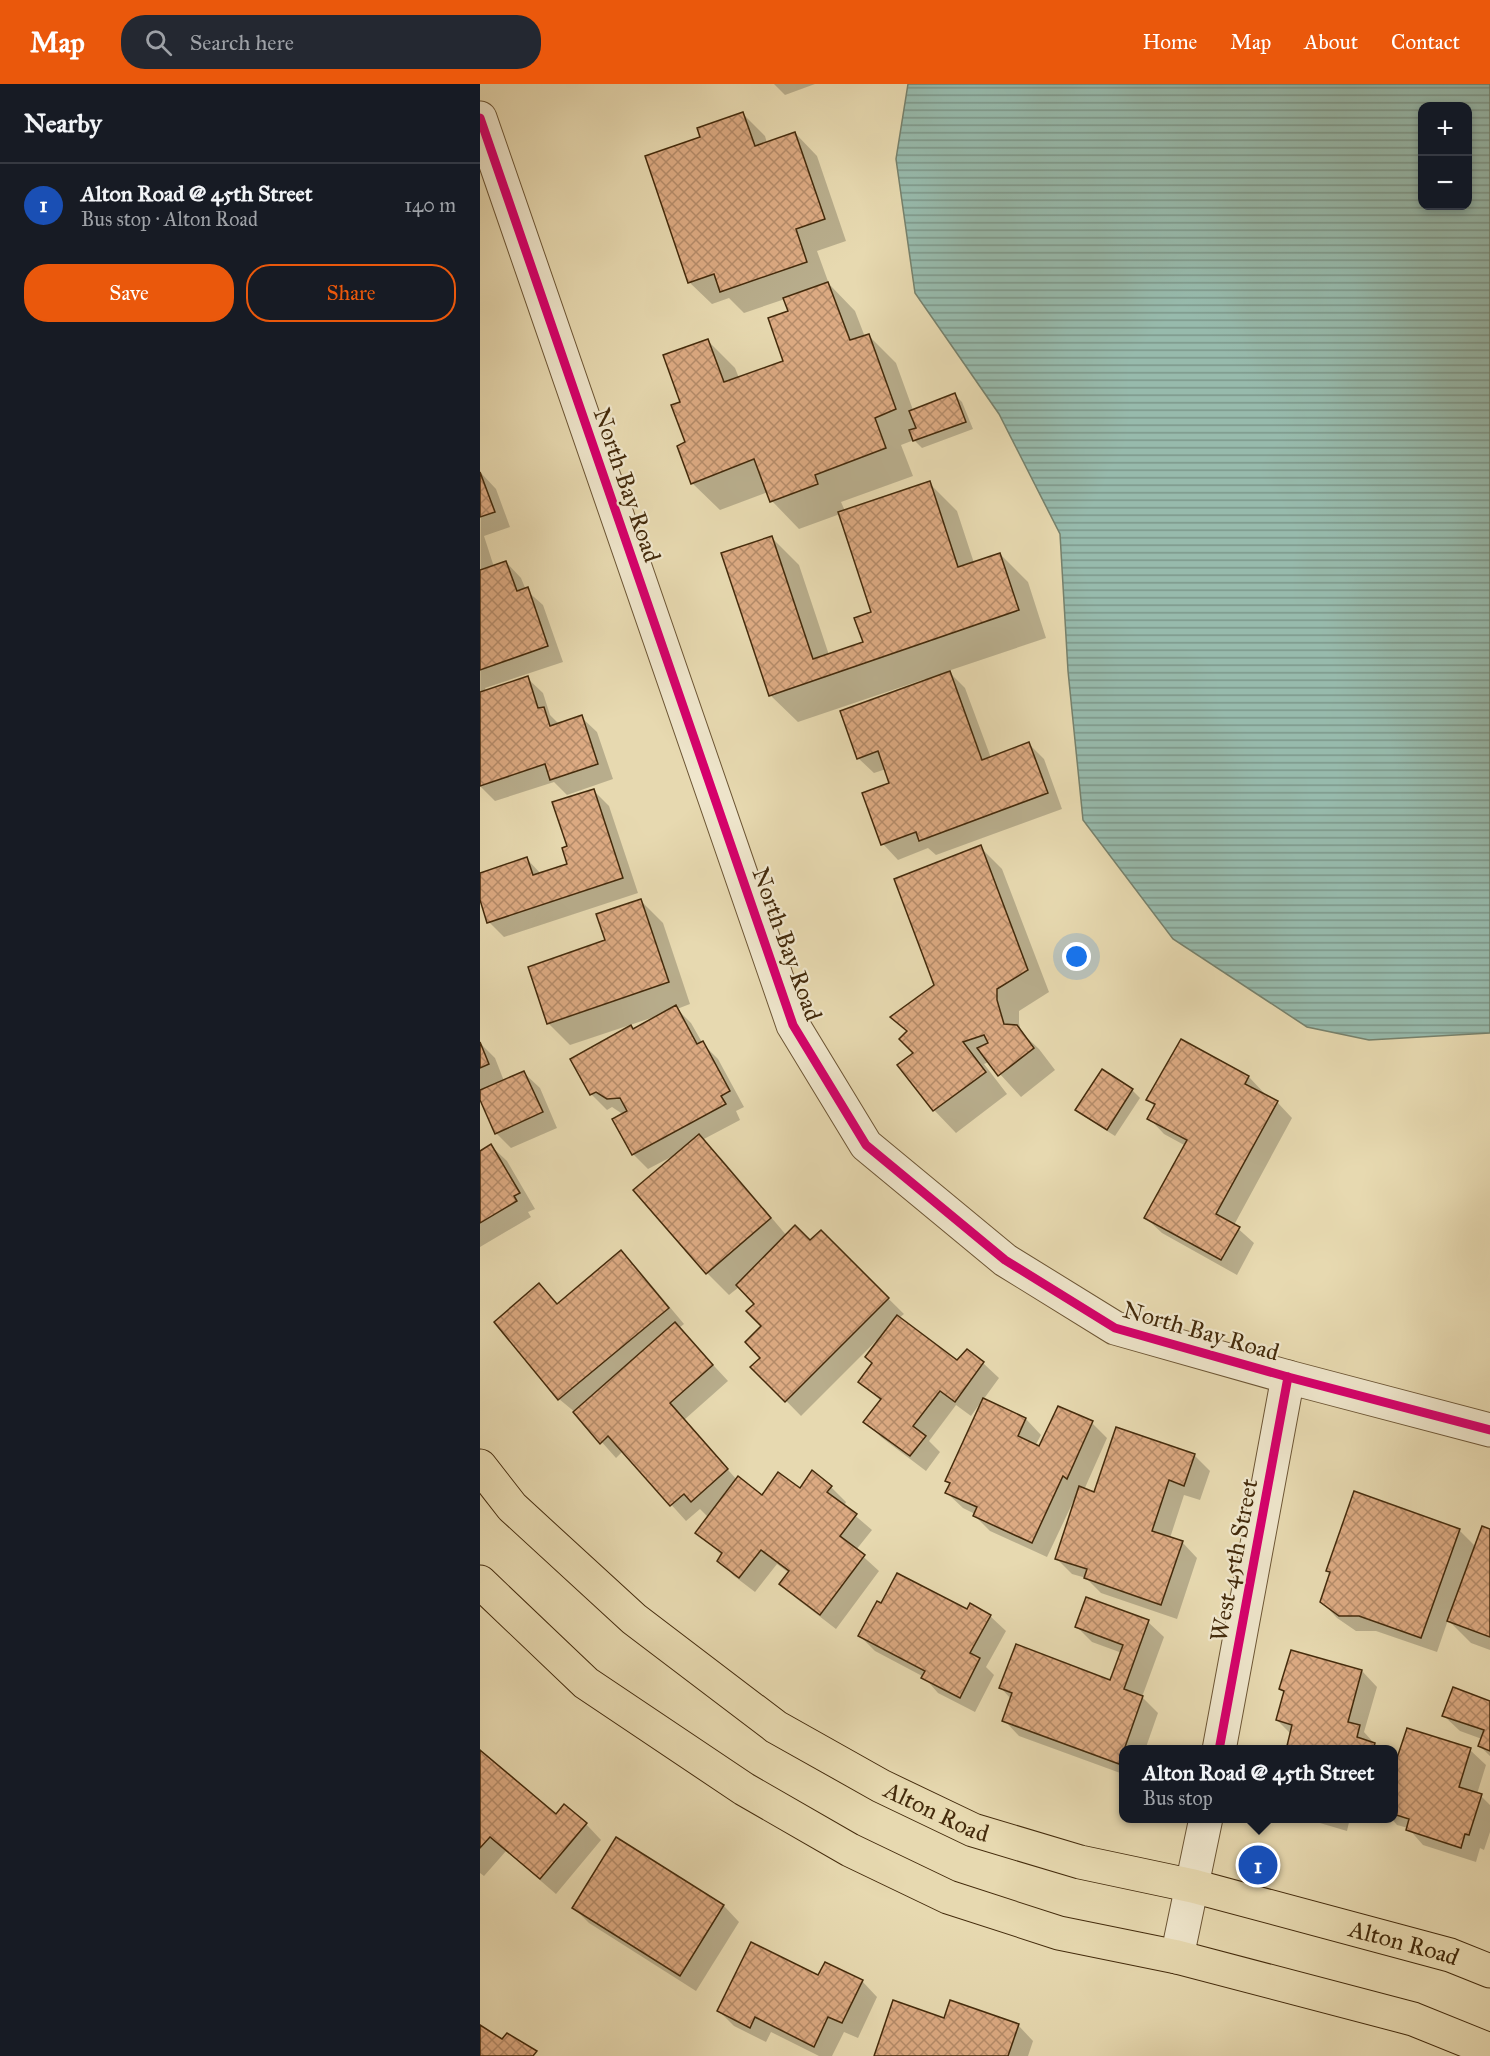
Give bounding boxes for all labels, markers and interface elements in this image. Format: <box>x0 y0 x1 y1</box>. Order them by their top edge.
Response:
search box <box>121 15 541 69</box>
text: Map <box>30 25 85 60</box>
icon: search <box>142 26 175 59</box>
text: Search here <box>190 29 294 56</box>
text: Home <box>1142 29 1197 55</box>
text: Map <box>1230 29 1271 55</box>
text: About <box>1304 29 1358 55</box>
text: Contact <box>1391 29 1460 55</box>
map controls <box>1418 102 1472 210</box>
button: + <box>1418 102 1472 156</box>
text: Nearby <box>24 107 102 139</box>
button: − <box>1418 156 1472 210</box>
text: Alton Road @ 45th Street <box>81 180 313 207</box>
text: 1 <box>40 193 47 217</box>
text: 140 m <box>404 193 456 217</box>
text: Bus stop · Alton Road <box>81 207 258 231</box>
button: Save <box>24 264 234 322</box>
button: Share <box>246 264 456 322</box>
street label: North Bay Road <box>587 404 667 566</box>
street label: North Bay Road <box>745 863 829 1025</box>
your location <box>1062 942 1091 971</box>
street label: North Bay Road <box>1119 1294 1283 1368</box>
street label: West 45th Street <box>1203 1475 1265 1644</box>
popup <box>1119 1745 1398 1823</box>
text: Alton Road @ 45th Street <box>1143 1759 1374 1786</box>
street label: Alton Road <box>878 1774 993 1849</box>
text: Bus stop <box>1143 1786 1213 1810</box>
pin: 1 <box>1238 1842 1278 1888</box>
street label: Alton Road <box>1345 1913 1464 1972</box>

